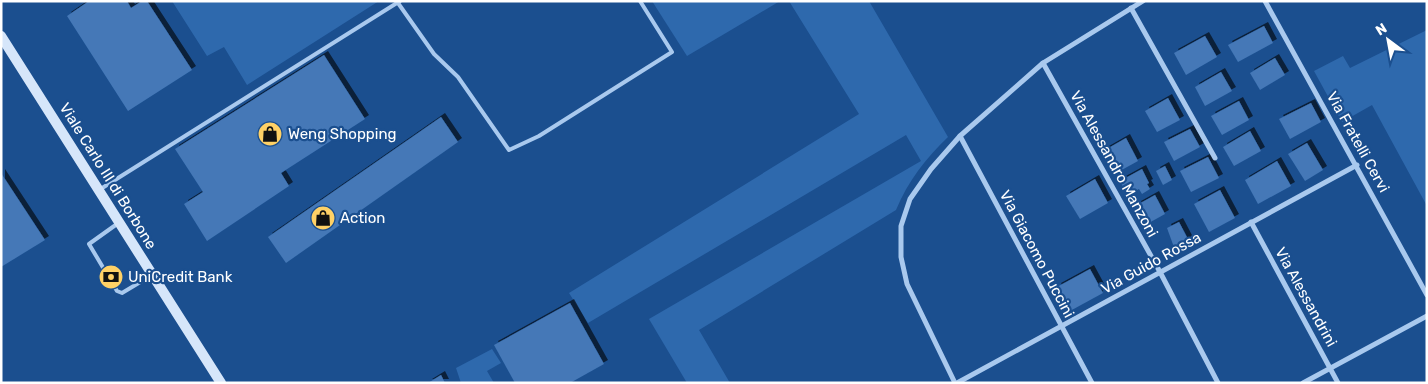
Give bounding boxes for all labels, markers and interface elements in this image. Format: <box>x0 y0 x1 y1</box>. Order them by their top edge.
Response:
north arrow <box>1363 15 1413 65</box>
text: N <box>1373 20 1390 39</box>
street label: Via Alessandro Manzoni <box>1066 88 1162 240</box>
street label: Via Fratelli Cervi <box>1323 88 1393 196</box>
street label: Viale Carlo III di Borbone <box>56 100 160 252</box>
shop icon: Weng Shopping <box>257 121 283 147</box>
place label: Weng Shopping <box>288 125 396 143</box>
street label: Via Giacomo Puccini <box>996 187 1078 321</box>
shop icon: Action <box>310 205 336 231</box>
place label: Action <box>340 209 385 227</box>
street label: Via Guido Rossa <box>1098 228 1204 298</box>
street label: Via Alessandrini <box>1271 244 1341 350</box>
bank icon: UniCredit Bank <box>98 264 124 290</box>
place label: UniCredit Bank <box>128 268 233 286</box>

